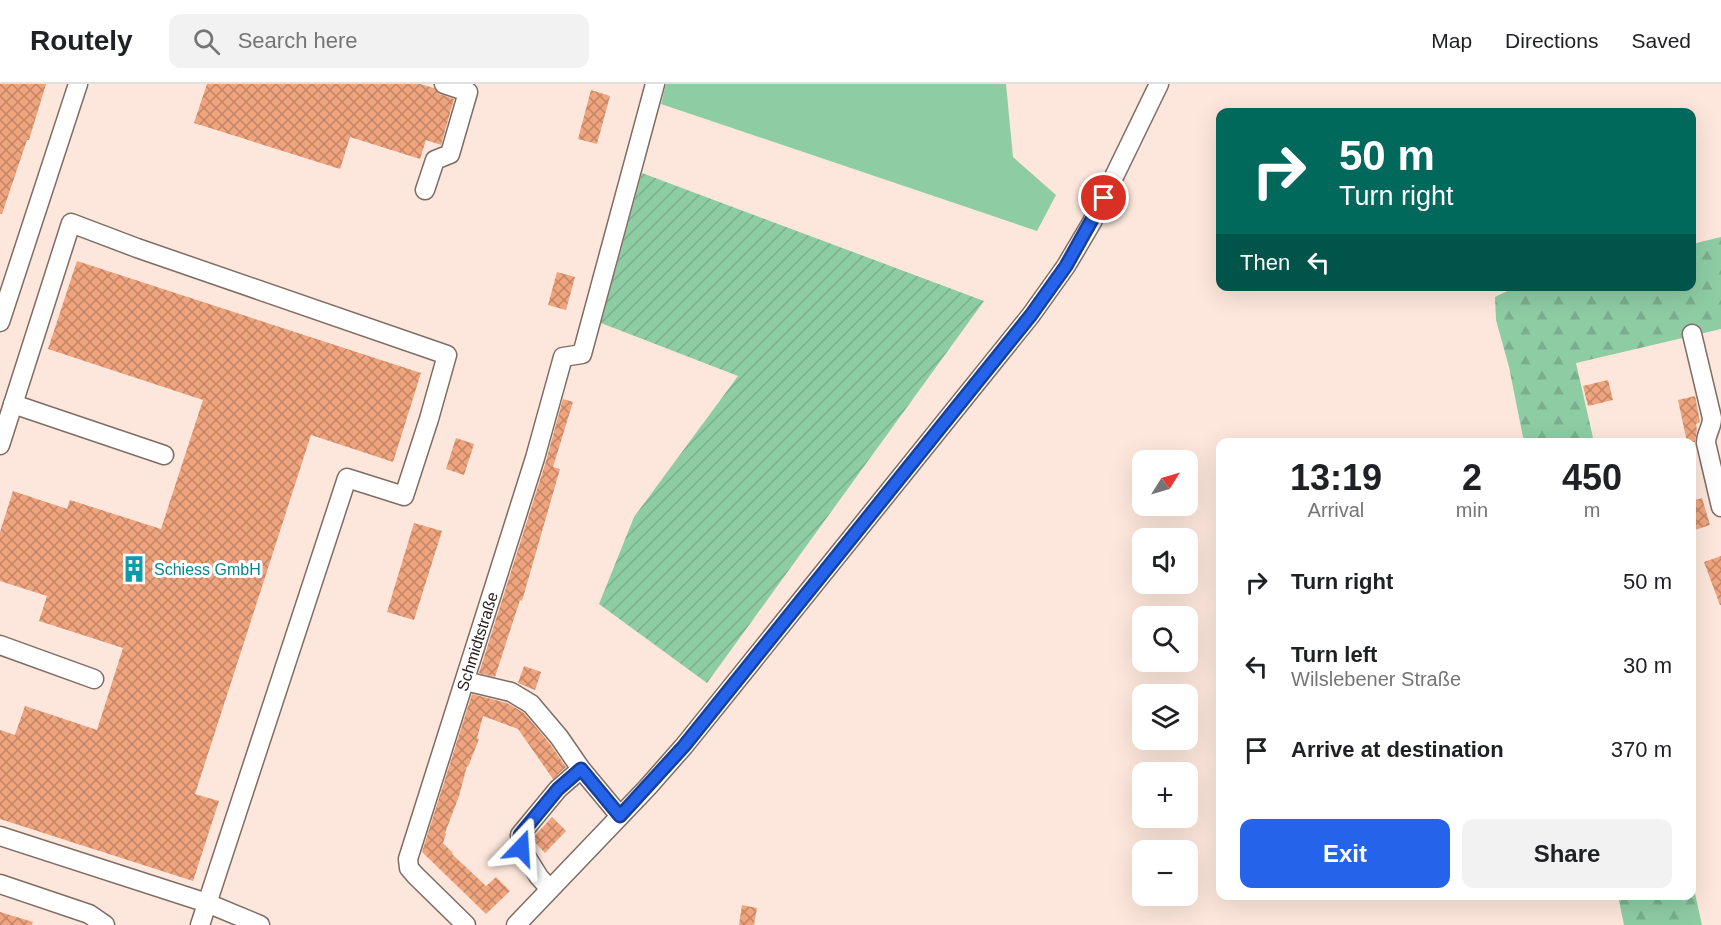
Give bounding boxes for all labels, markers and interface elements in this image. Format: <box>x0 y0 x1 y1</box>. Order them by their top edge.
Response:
search box <box>169 14 589 68</box>
text: Routely <box>30 25 133 56</box>
icon: search <box>190 25 223 58</box>
text: Search here <box>238 28 358 53</box>
text: Map <box>1431 29 1472 52</box>
text: Directions <box>1505 29 1598 52</box>
text: Saved <box>1631 29 1691 52</box>
icon: right <box>1240 132 1318 210</box>
text: 50 m <box>1339 132 1435 179</box>
pin <box>1078 172 1129 223</box>
icon: arrive <box>1087 181 1120 214</box>
text: Turn right <box>1339 181 1454 211</box>
icon: left <box>1302 246 1335 279</box>
text: Then <box>1240 250 1290 275</box>
north arrow <box>1132 450 1198 516</box>
map controls <box>1132 450 1198 906</box>
text: 13:19 <box>1290 457 1382 498</box>
text: 2 <box>1462 457 1482 498</box>
text: 450 <box>1562 457 1622 498</box>
text: Arrival <box>1308 499 1364 521</box>
text: min <box>1456 499 1488 521</box>
text: m <box>1584 499 1600 521</box>
button: sound <box>1132 528 1198 594</box>
building icon: Schiess GmbH <box>119 554 149 584</box>
place label: Schiess GmbH <box>154 561 261 578</box>
icon: right <box>1240 566 1273 599</box>
text: Turn right <box>1291 569 1393 594</box>
text: 50 m <box>1623 569 1672 594</box>
street label: Schmidtstraße <box>453 590 501 693</box>
button: search <box>1132 606 1198 672</box>
text: Turn left <box>1291 642 1377 667</box>
icon: left <box>1240 650 1273 683</box>
text: 30 m <box>1623 653 1672 678</box>
text: Wilslebener Straße <box>1291 668 1461 690</box>
button: layers <box>1132 684 1198 750</box>
icon: arrive <box>1240 734 1273 767</box>
text: Arrive at destination <box>1291 737 1504 762</box>
text: 370 m <box>1611 737 1672 762</box>
button: + <box>1132 762 1198 828</box>
position arrow <box>489 816 553 880</box>
button: Exit <box>1240 819 1450 888</box>
button: Share <box>1462 819 1672 888</box>
button: − <box>1132 840 1198 906</box>

